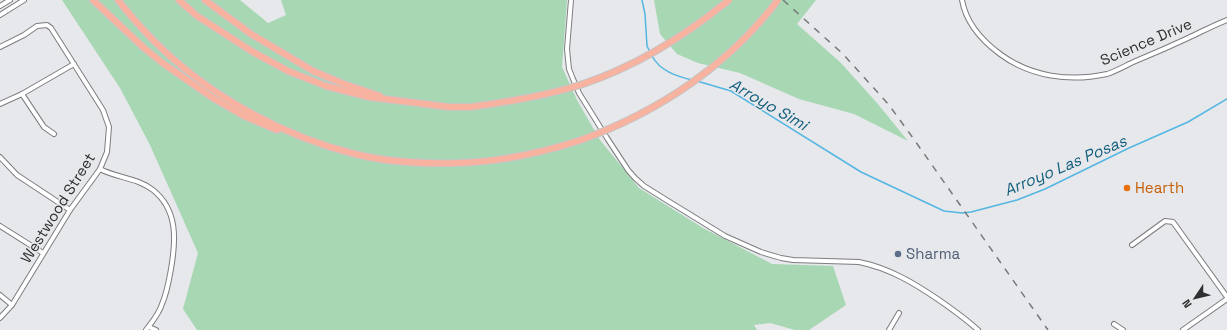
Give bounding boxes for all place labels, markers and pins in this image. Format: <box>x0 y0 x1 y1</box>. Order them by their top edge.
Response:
place label: Hearth <box>1135 178 1184 197</box>
marker: Hearth <box>1122 183 1132 193</box>
place label: Sharma <box>906 244 961 263</box>
marker: Sharma <box>893 249 903 259</box>

